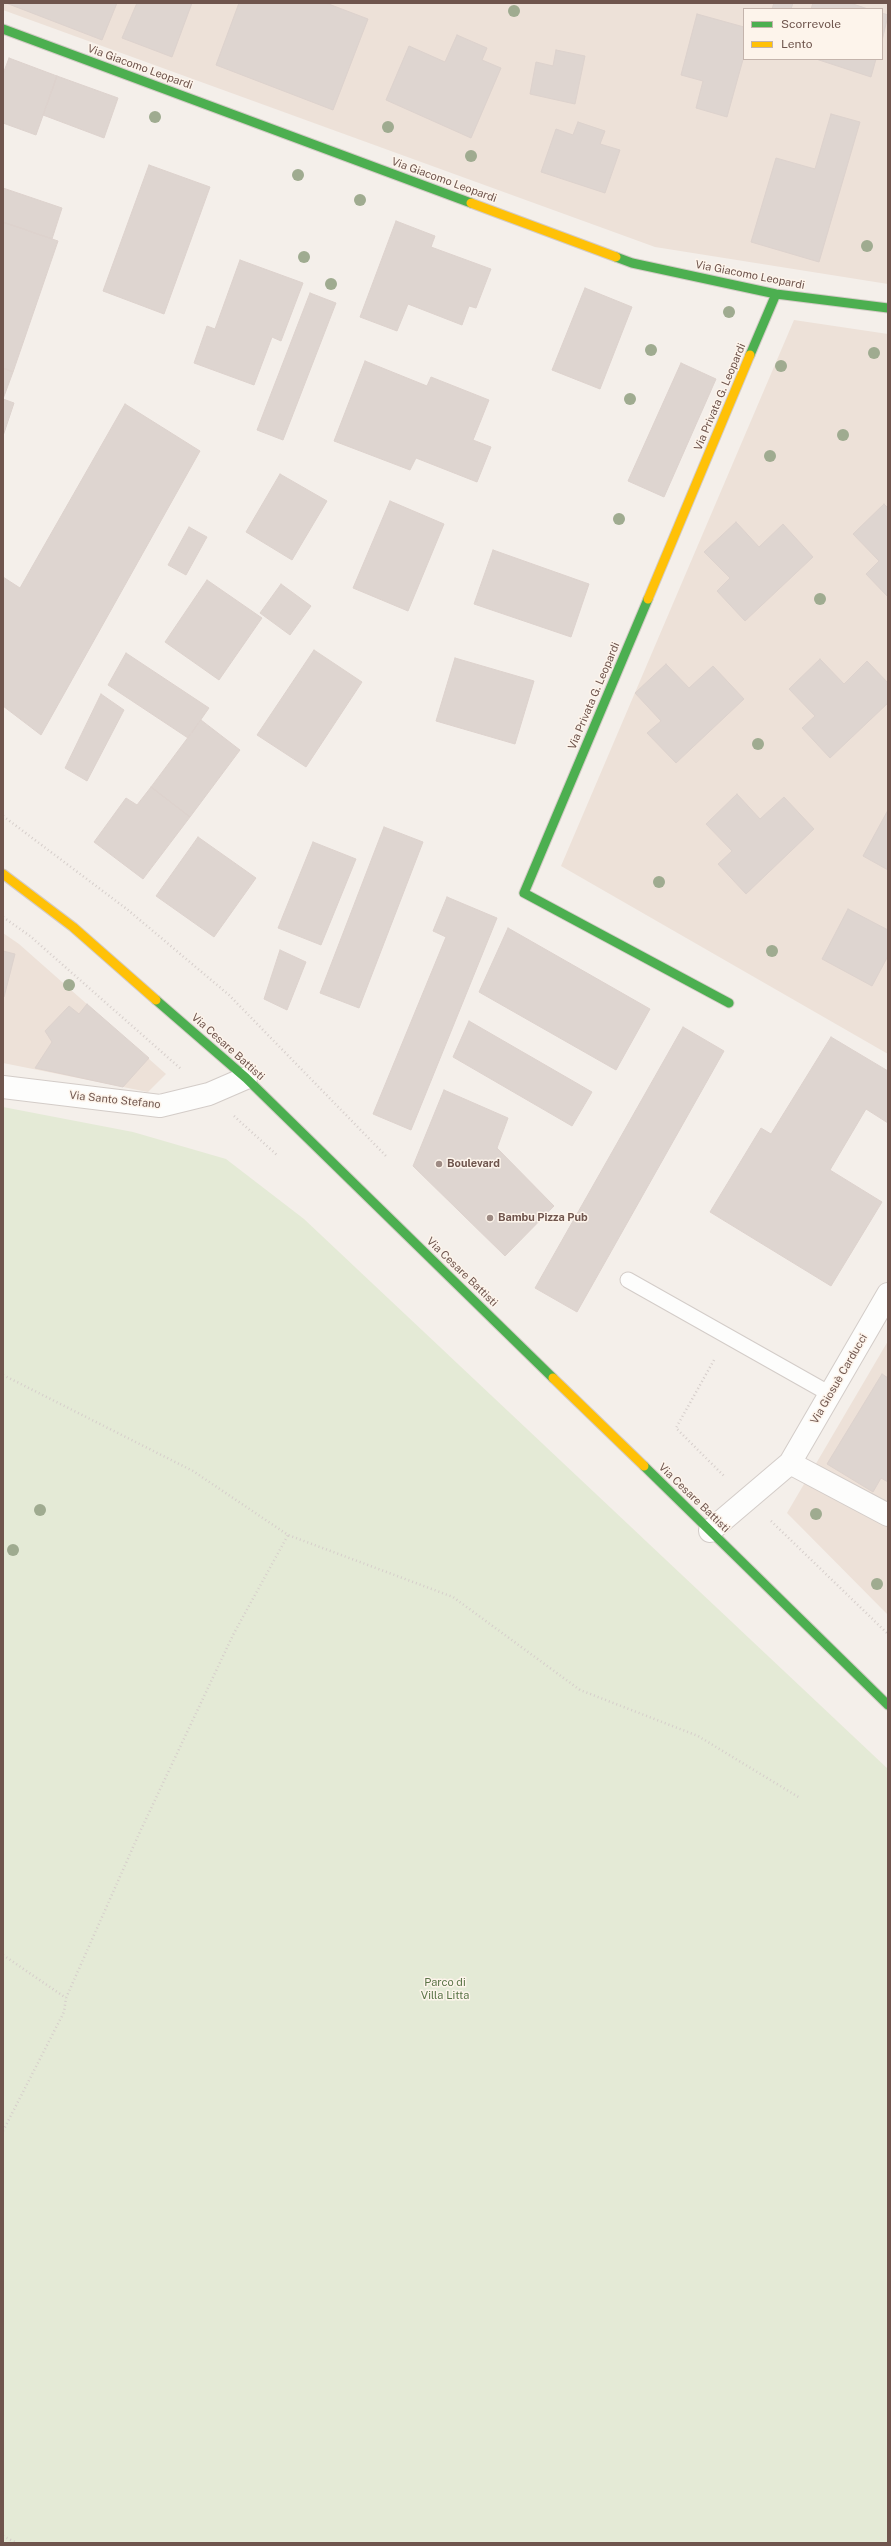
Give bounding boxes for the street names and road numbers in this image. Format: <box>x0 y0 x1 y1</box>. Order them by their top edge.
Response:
street label: Via Giacomo Leopardi <box>86 42 194 92</box>
street label: Via Giacomo Leopardi <box>390 155 498 205</box>
street label: Via Giacomo Leopardi <box>694 258 806 292</box>
street label: Via Privata G. Leopardi <box>691 341 749 453</box>
street label: Via Privata G. Leopardi <box>565 640 623 752</box>
street label: Via Cesare Battisti <box>189 1011 267 1083</box>
street label: Via Santo Stefano <box>69 1089 161 1111</box>
street label: Via Cesare Battisti <box>424 1235 500 1309</box>
street label: Via Giosuè Carducci <box>808 1332 870 1426</box>
street label: Via Cesare Battisti <box>656 1461 732 1535</box>

